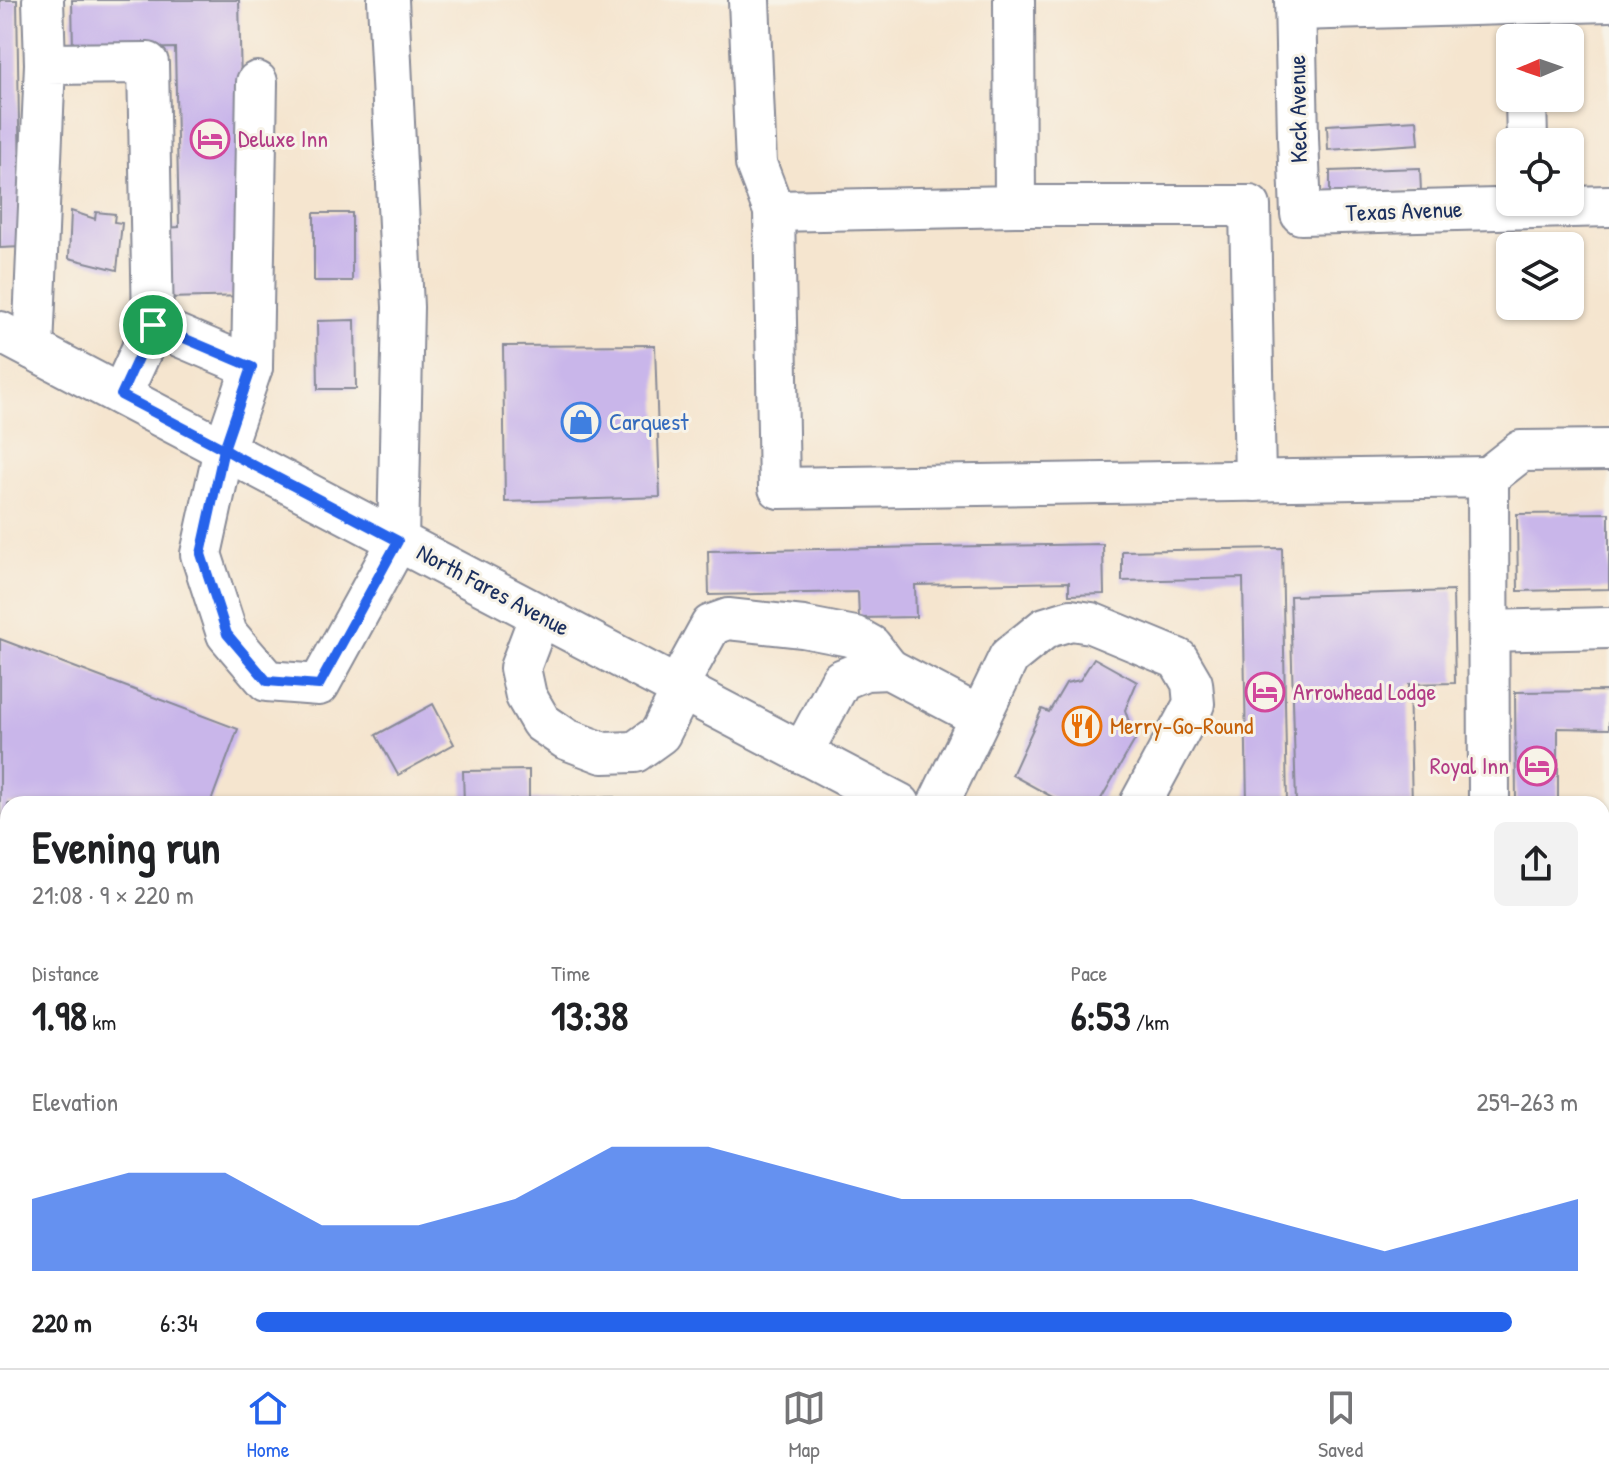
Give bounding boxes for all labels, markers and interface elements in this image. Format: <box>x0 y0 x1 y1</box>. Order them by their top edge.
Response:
north arrow <box>1496 24 1584 112</box>
map controls <box>1496 24 1584 320</box>
street label: Keck Avenue <box>1280 54 1314 163</box>
hotel icon: Deluxe Inn <box>189 118 231 160</box>
place label: Deluxe Inn <box>238 122 328 154</box>
button: locate <box>1496 128 1584 216</box>
street label: Texas Avenue <box>1345 192 1463 228</box>
button: layers <box>1496 232 1584 320</box>
pin <box>119 291 187 359</box>
icon: arrive <box>131 303 175 347</box>
shop icon: Carquest <box>560 401 602 443</box>
place label: Carquest <box>609 405 689 437</box>
street label: North Fares Avenue <box>412 535 576 643</box>
hotel icon: Arrowhead Lodge <box>1244 671 1286 713</box>
place label: Arrowhead Lodge <box>1293 675 1437 707</box>
restaurant icon: Merry-Go-Round <box>1061 705 1103 747</box>
place label: Merry-Go-Round <box>1110 709 1253 741</box>
hotel icon: Royal Inn <box>1516 745 1558 787</box>
place label: Royal Inn <box>1430 749 1509 781</box>
text: Evening run <box>32 817 220 877</box>
button: share <box>1494 822 1578 906</box>
text: 21:08 · 9 × 220 m <box>32 877 194 912</box>
text: Distance <box>32 958 99 988</box>
text: Time <box>551 958 590 988</box>
text: Pace <box>1071 958 1107 988</box>
text: 1.98 <box>32 988 87 1042</box>
text: 13:38 <box>551 988 628 1042</box>
text: 6:53 <box>1071 988 1131 1042</box>
text: km <box>87 1007 116 1037</box>
text: /km <box>1131 1007 1169 1037</box>
text: Elevation <box>32 1084 118 1119</box>
text: 259–263 m <box>1477 1084 1578 1119</box>
text: 220 m <box>32 1305 92 1340</box>
text: 6:34 <box>160 1305 198 1340</box>
tab: Home <box>246 1386 290 1464</box>
tab: Map <box>782 1386 826 1464</box>
tab: Saved <box>1318 1386 1363 1464</box>

